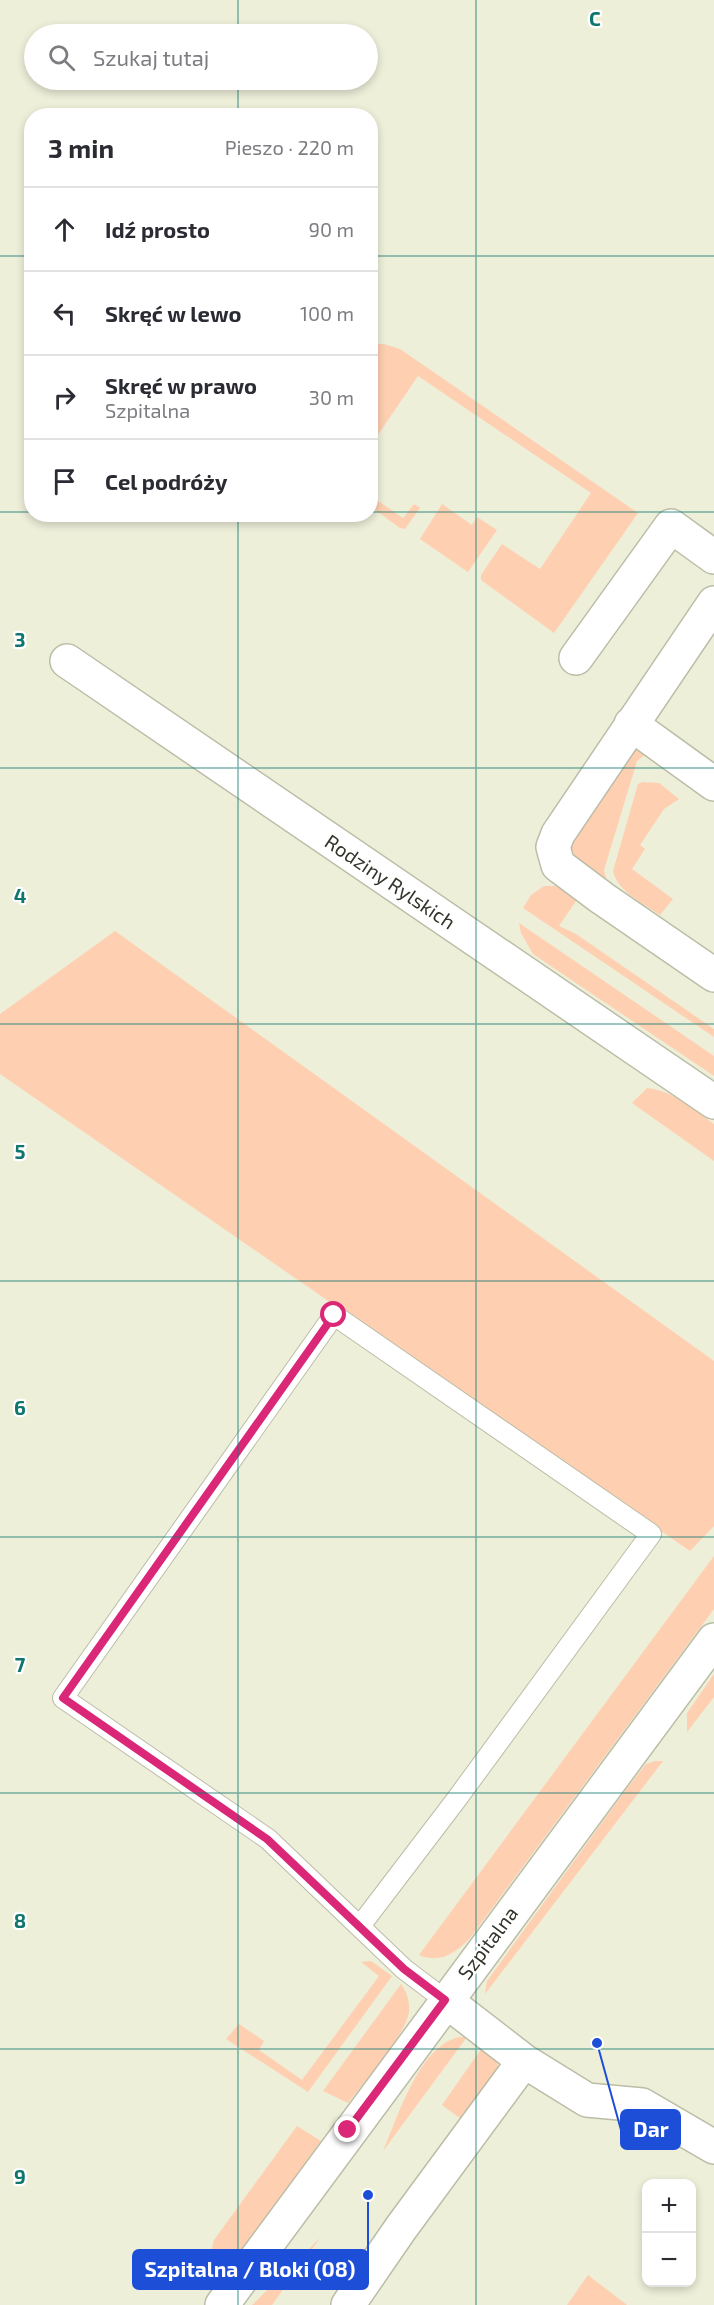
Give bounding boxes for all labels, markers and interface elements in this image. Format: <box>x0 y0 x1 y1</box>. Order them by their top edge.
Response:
text: C <box>589 6 601 30</box>
search box <box>24 24 378 90</box>
icon: search <box>45 41 78 74</box>
text: Szukaj tutaj <box>93 44 209 70</box>
text: 3 min <box>48 132 114 163</box>
text: Pieszo · 220 m <box>225 135 354 159</box>
icon: ahead <box>48 213 81 246</box>
text: Idź prosto <box>105 216 210 242</box>
text: 90 m <box>309 217 354 241</box>
icon: left <box>48 297 81 330</box>
text: Skręć w lewo <box>105 300 242 326</box>
text: 100 m <box>300 301 354 325</box>
text: Skręć w prawo <box>105 372 257 398</box>
icon: right <box>48 381 81 414</box>
text: 30 m <box>309 385 354 409</box>
text: Szpitalna <box>105 398 190 422</box>
icon: arrive <box>48 465 81 498</box>
text: Cel podróży <box>105 468 227 494</box>
text: 3 <box>14 627 26 651</box>
street label: Rodziny Rylskich <box>321 829 460 934</box>
text: 4 <box>14 883 27 907</box>
text: 5 <box>14 1139 26 1163</box>
route start <box>320 1301 346 1327</box>
text: 6 <box>14 1395 26 1419</box>
text: 7 <box>15 1652 26 1676</box>
street label: Szpitalna <box>452 1901 522 1984</box>
text: 8 <box>14 1908 26 1932</box>
callout: Dar <box>621 2110 680 2149</box>
route end <box>334 2116 360 2142</box>
text: Dar <box>633 2116 669 2141</box>
text: 9 <box>14 2164 26 2188</box>
map controls <box>642 2179 696 2287</box>
button: + <box>642 2179 696 2233</box>
button: − <box>642 2233 696 2287</box>
callout: Szpitalna / Bloki (08) <box>133 2250 368 2289</box>
text: Szpitalna / Bloki (08) <box>145 2256 356 2281</box>

